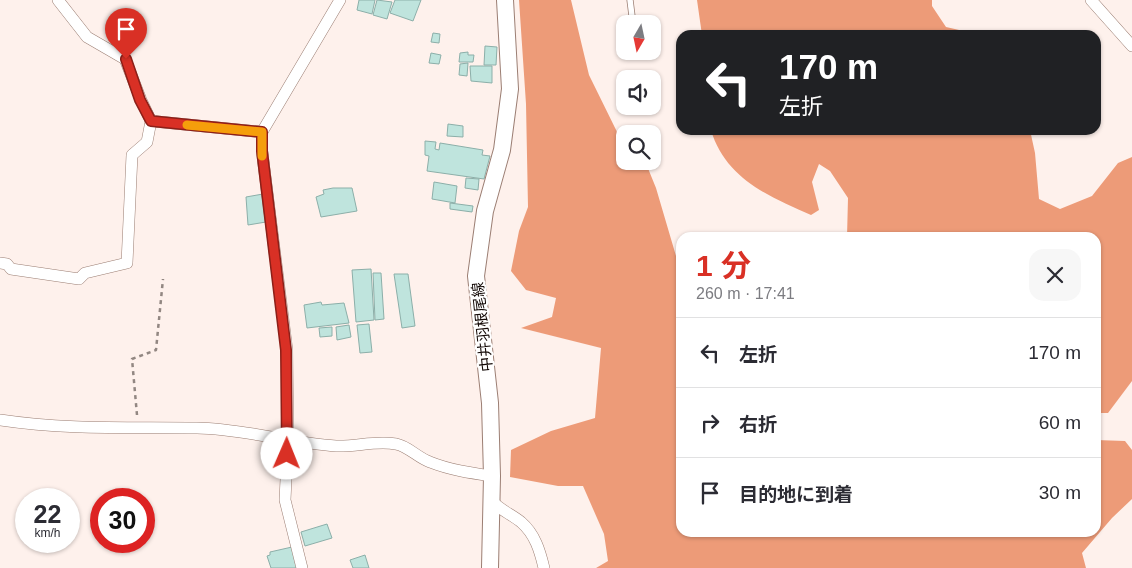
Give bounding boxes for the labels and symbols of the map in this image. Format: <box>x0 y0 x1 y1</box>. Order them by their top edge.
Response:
pin <box>105 8 147 59</box>
north arrow <box>616 15 661 60</box>
street label: 中井羽根尾線 <box>469 281 495 373</box>
position arrow <box>260 427 312 479</box>
speed limit sign: 30 <box>90 488 155 553</box>

